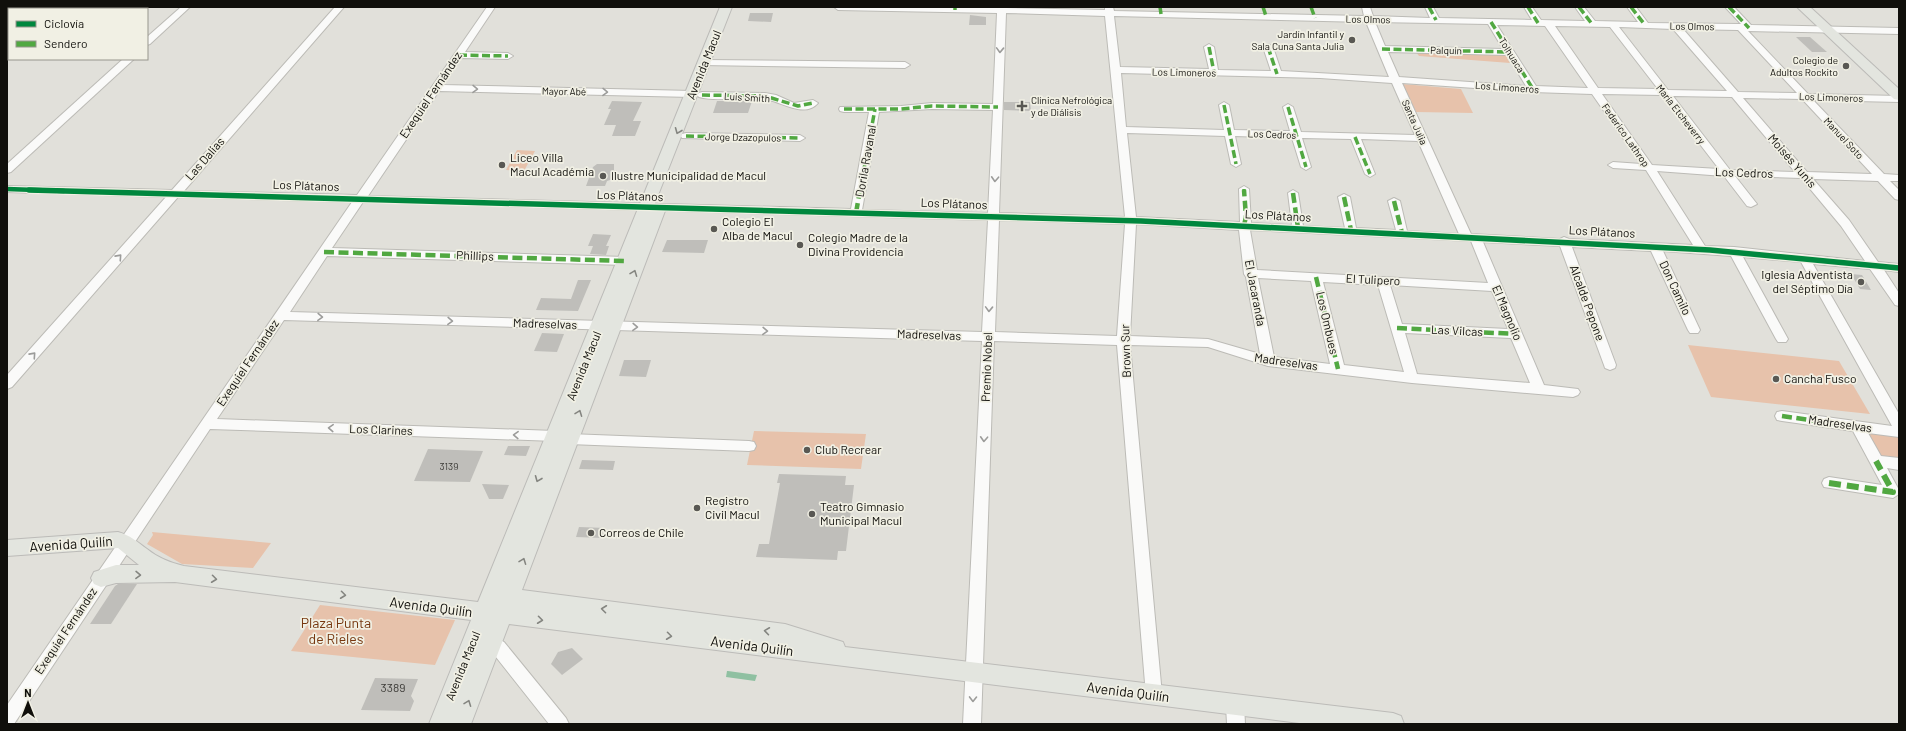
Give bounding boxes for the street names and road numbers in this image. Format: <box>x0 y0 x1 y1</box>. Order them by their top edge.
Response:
street label: Los Olmos <box>1345 13 1391 25</box>
street label: Los Olmos <box>1669 20 1715 32</box>
street label: Avenida Macul <box>683 28 723 101</box>
street label: Tolhuaca <box>1497 35 1527 75</box>
street label: Palquín <box>1430 44 1462 56</box>
street label: Exequiel Fernández <box>396 49 464 140</box>
street label: Los Limoneros <box>1152 65 1216 79</box>
street label: Los Limoneros <box>1474 79 1540 95</box>
street label: María Etcheverry <box>1654 82 1708 147</box>
street label: Mayor Abé <box>542 85 586 97</box>
street label: Luis Smith <box>724 90 770 104</box>
street label: Los Limoneros <box>1799 90 1864 104</box>
street label: Santa Julia <box>1400 98 1430 146</box>
street label: Federico Lathrop <box>1600 101 1652 169</box>
street label: Manuel Soto <box>1822 115 1866 161</box>
street label: Dorila Ravanal <box>852 124 878 198</box>
street label: Los Cedros <box>1247 127 1297 141</box>
street label: Jorge Dzazopulos <box>705 130 782 144</box>
street label: Moisés Yunis <box>1766 131 1820 190</box>
street label: Las Dalias <box>182 134 227 183</box>
street label: Los Cedros <box>1715 164 1774 180</box>
street label: Los Plátanos <box>272 177 340 193</box>
street label: Los Plátanos <box>596 187 664 203</box>
street label: Los Plátanos <box>920 195 988 211</box>
street label: Los Plátanos <box>1244 206 1312 224</box>
street label: Los Plátanos <box>1568 222 1636 240</box>
street label: Phillips <box>456 247 494 263</box>
street label: El Jacaranda <box>1243 258 1269 327</box>
street label: Don Camilo <box>1657 258 1695 317</box>
street label: Alcalde Pepone <box>1568 263 1608 342</box>
street label: El Tulipero <box>1345 271 1401 287</box>
street label: El Magnolio <box>1490 283 1526 342</box>
street label: Los Ombues <box>1314 290 1342 356</box>
street label: Madreselvas <box>513 315 578 331</box>
street label: Exequiel Fernández <box>213 317 281 408</box>
street label: Las Vilcas <box>1431 322 1484 338</box>
street label: Brown Sur <box>1117 323 1133 378</box>
street label: Madreselvas <box>897 326 962 342</box>
street label: Avenida Macul <box>563 329 603 402</box>
street label: Premio Nobel <box>978 332 994 402</box>
street label: Madreselvas <box>1253 350 1319 372</box>
street label: Madreselvas <box>1807 412 1873 434</box>
street label: Los Clarines <box>349 421 413 437</box>
street label: Avenida Quilín <box>29 532 113 555</box>
street label: Exequiel Fernández <box>31 585 99 676</box>
street label: Avenida Quilín <box>389 593 474 620</box>
street label: Avenida Macul <box>442 629 482 702</box>
street label: Avenida Quilín <box>710 632 795 659</box>
street label: Avenida Quilín <box>1086 678 1171 705</box>

